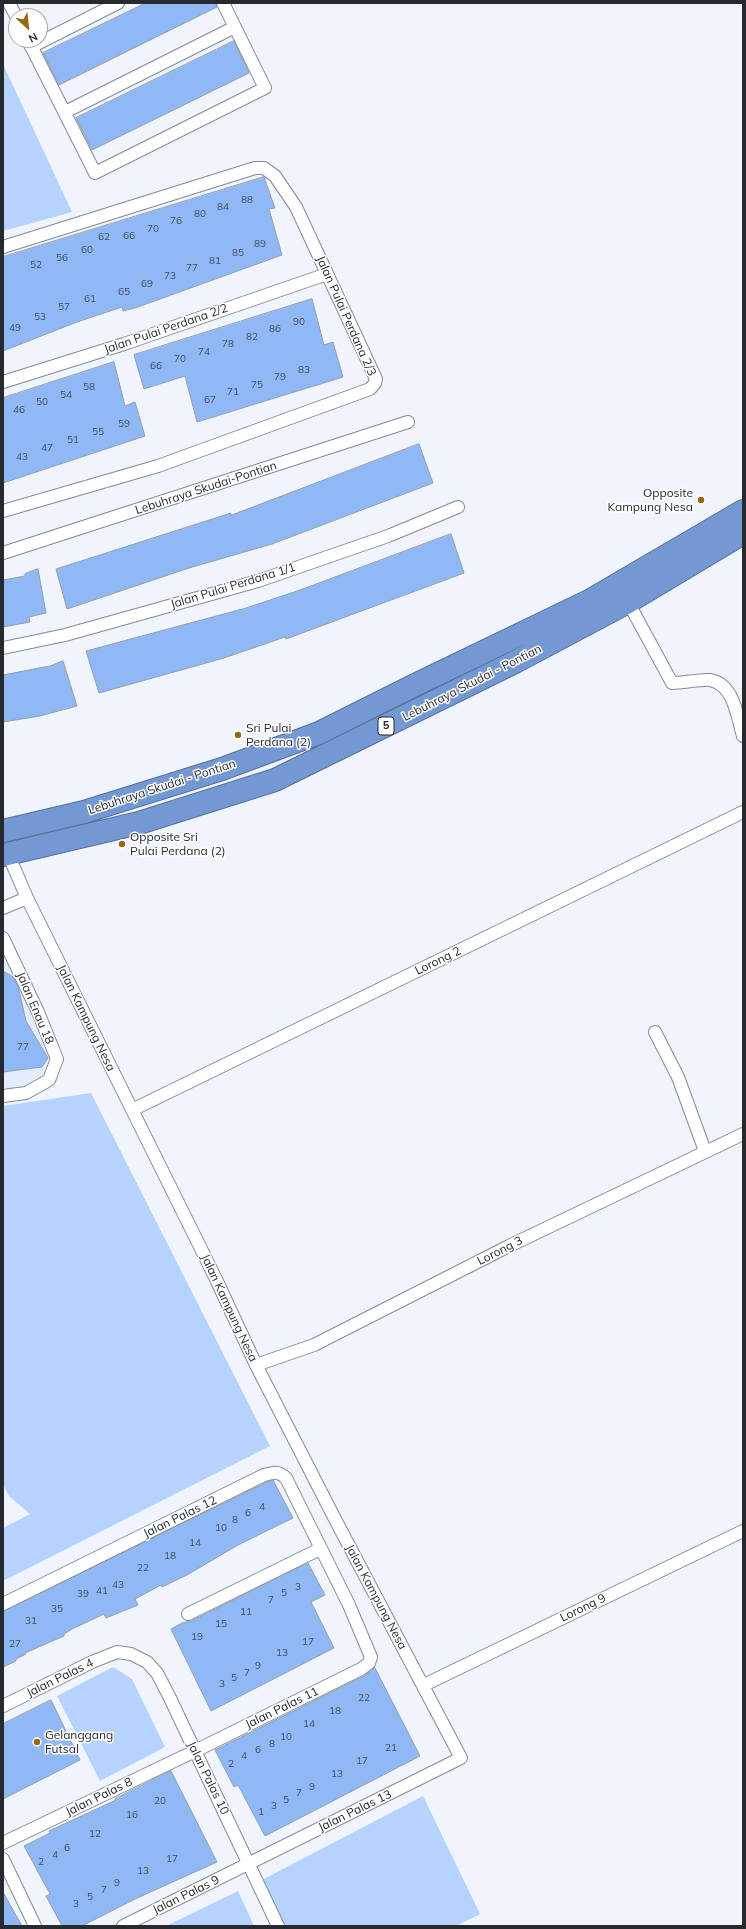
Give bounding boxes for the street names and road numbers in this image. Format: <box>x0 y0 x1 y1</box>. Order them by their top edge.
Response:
street label: Jalan Pulai Perdana 2/3 <box>313 254 379 378</box>
street label: Jalan Pulai Perdana 2/2 <box>102 301 230 357</box>
street label: Lebuhraya Skudai-Pontian <box>133 458 279 518</box>
street label: Jalan Pulai Perdana 1/1 <box>169 560 297 612</box>
street label: Lebuhraya Skudai - Pontian <box>400 642 544 724</box>
road number: 5 <box>378 717 394 735</box>
street label: Lebuhraya Skudai - Pontian <box>86 756 238 818</box>
street label: Lorong 2 <box>413 944 463 978</box>
street label: Jalan Kampung Nesa <box>54 962 118 1074</box>
street label: Jalan Enau 18 <box>13 970 57 1046</box>
street label: Lorong 3 <box>475 1233 525 1269</box>
street label: Jalan Kampung Nesa <box>198 1252 260 1364</box>
street label: Jalan Palas 12 <box>141 1493 219 1541</box>
street label: Jalan Kampung Nesa <box>342 1542 410 1652</box>
street label: Lorong 9 <box>558 1591 608 1625</box>
street label: Jalan Palas 4 <box>24 1656 96 1700</box>
street label: Jalan Palas 11 <box>243 1684 321 1732</box>
street label: Jalan Palas 10 <box>184 1739 232 1817</box>
street label: Jalan Palas 8 <box>63 1775 135 1819</box>
street label: Jalan Palas 13 <box>316 1787 394 1835</box>
street label: Jalan Palas 9 <box>150 1873 222 1917</box>

